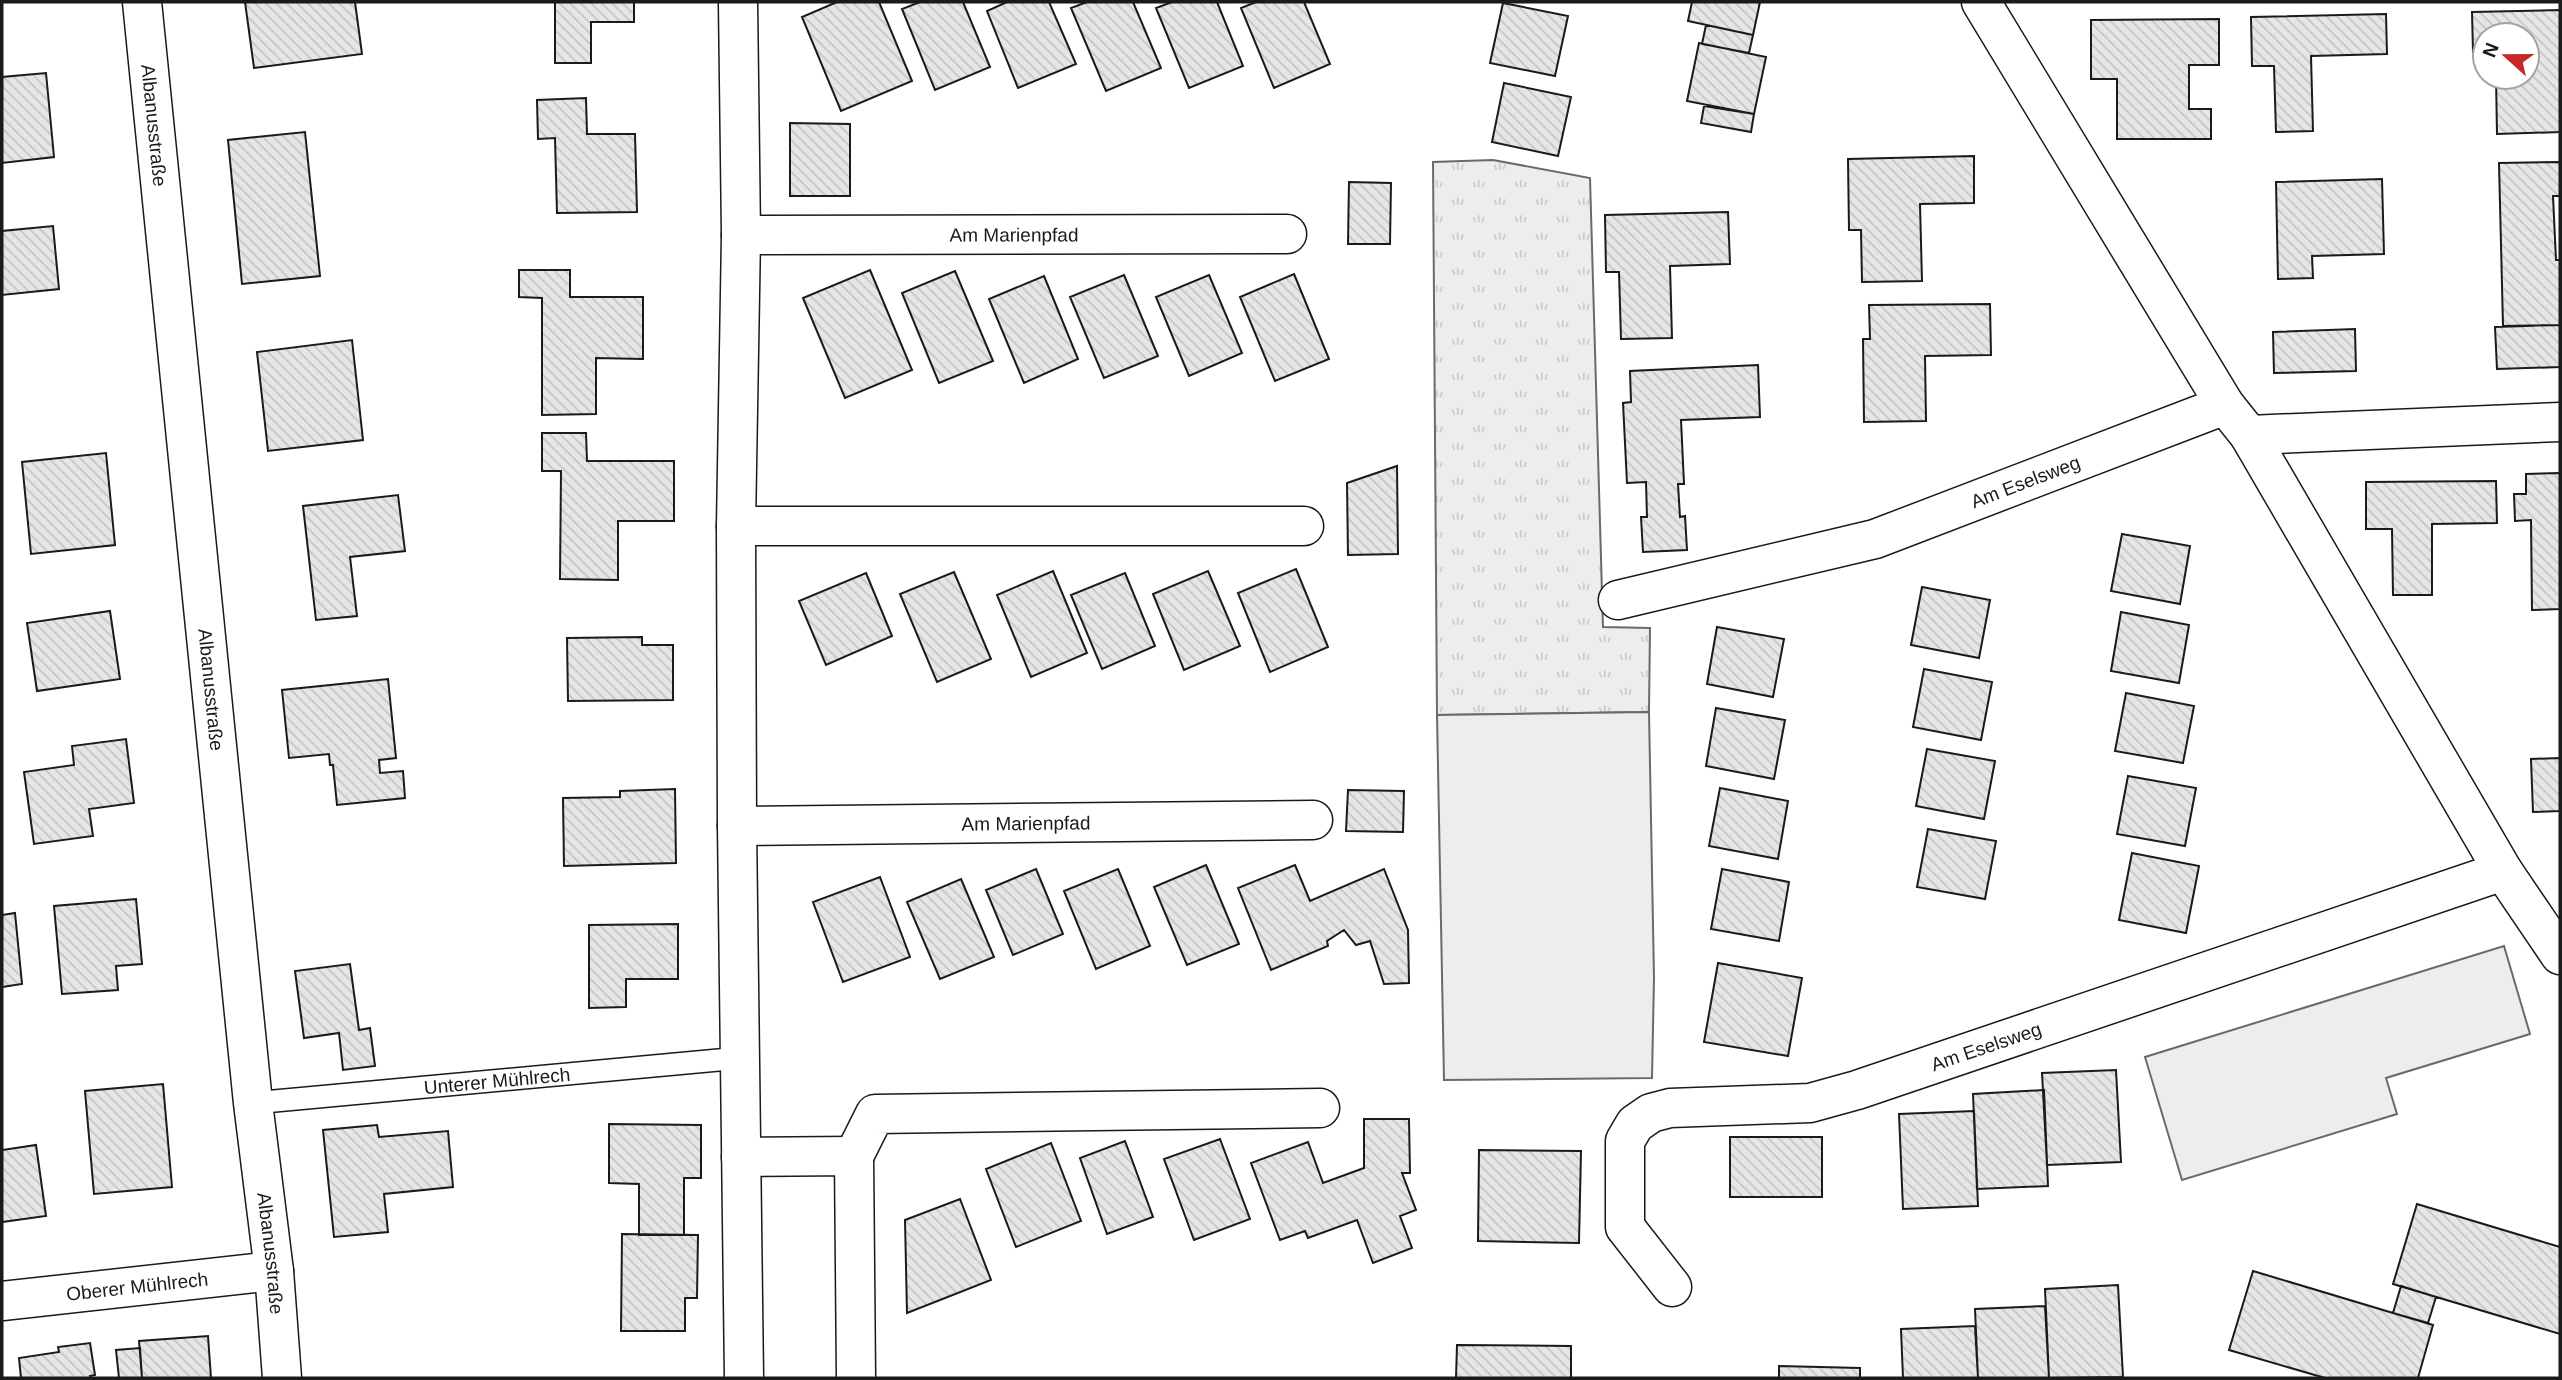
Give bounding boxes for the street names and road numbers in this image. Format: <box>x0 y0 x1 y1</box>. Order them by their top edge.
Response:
street label: Albanusstraße <box>137 63 171 187</box>
street label: Am Marienpfad <box>950 224 1078 246</box>
street label: Am Eselsweg <box>1968 452 2083 512</box>
street label: Albanusstraße <box>194 628 227 752</box>
street label: Am Marienpfad <box>961 812 1091 835</box>
street label: Am Eselsweg <box>1928 1018 2044 1075</box>
street label: Unterer Mühlrech <box>423 1064 571 1098</box>
street label: Albanusstraße <box>253 1191 287 1315</box>
street label: Oberer Mühlrech <box>65 1268 209 1305</box>

